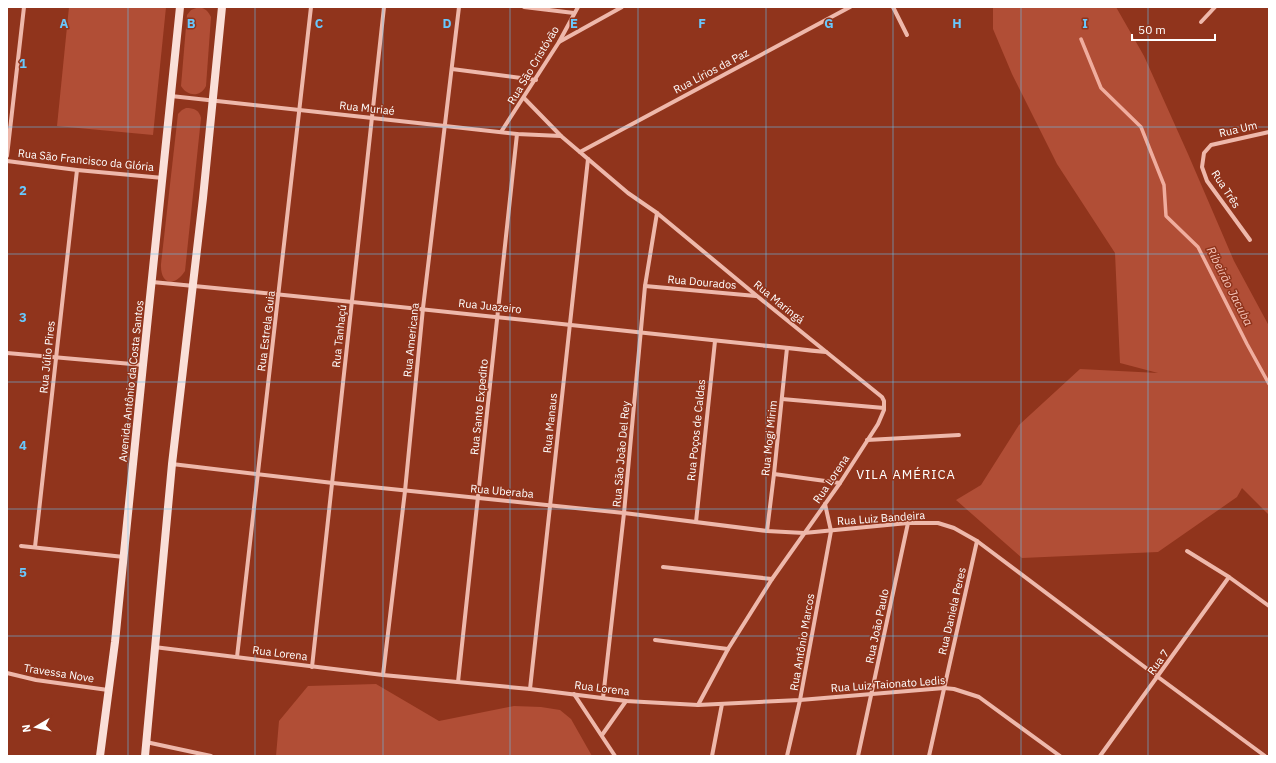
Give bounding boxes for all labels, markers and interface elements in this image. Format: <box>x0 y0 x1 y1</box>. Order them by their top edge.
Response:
text: A <box>60 15 69 32</box>
text: B <box>187 15 196 32</box>
text: C <box>315 15 324 32</box>
text: D <box>442 15 452 32</box>
text: E <box>570 15 578 32</box>
text: F <box>698 15 706 32</box>
text: G <box>824 15 834 32</box>
text: H <box>952 15 962 32</box>
text: I <box>1082 15 1088 32</box>
scale bar <box>1132 16 1215 42</box>
text: 50 m <box>1138 22 1166 37</box>
street label: Rua São Cristóvão <box>504 23 562 107</box>
street label: Rua Lírios da Paz <box>671 45 751 97</box>
text: 1 <box>19 55 27 72</box>
street label: Rua Muriaé <box>339 98 395 118</box>
street label: Rua Um <box>1218 118 1258 140</box>
street label: Rua São Francisco da Glória <box>17 146 155 174</box>
street label: Rua Três <box>1208 167 1244 211</box>
text: 2 <box>19 182 27 199</box>
water label: Ribeirão Jacuba <box>1204 244 1256 328</box>
street label: Rua Dourados <box>667 272 737 292</box>
street label: Rua Maringá <box>751 277 807 327</box>
street label: Rua Estrela Guia <box>254 290 278 372</box>
street label: Rua Juazeiro <box>458 296 522 316</box>
street label: Avenida Antônio da Costa Santos <box>116 300 146 462</box>
street label: Rua Americana <box>400 302 422 378</box>
street label: Rua Tanhaçú <box>329 304 349 368</box>
text: 3 <box>19 309 27 326</box>
street label: Rua Júlio Pires <box>36 320 58 394</box>
street label: Rua Santo Expedito <box>467 358 491 456</box>
street label: Rua Poços de Caldas <box>684 378 708 482</box>
street label: Rua Manaus <box>540 392 560 454</box>
street label: Rua Mogi Mirim <box>758 399 780 477</box>
street label: Rua São João Del Rey <box>609 400 633 508</box>
text: 4 <box>19 437 27 454</box>
street label: Rua Lorena <box>810 452 852 506</box>
district label: VILA AMÉRICA <box>856 466 956 483</box>
street label: Rua Uberaba <box>470 481 534 501</box>
street label: Rua Luiz Bandeira <box>837 508 926 528</box>
text: 5 <box>19 564 27 581</box>
street label: Rua Daniela Peres <box>935 566 969 656</box>
street label: Rua João Paulo <box>862 587 892 665</box>
street label: Rua Antônio Marcos <box>787 592 817 692</box>
street label: Rua Lorena <box>252 643 308 663</box>
street label: Rua 7 <box>1144 646 1172 678</box>
street label: Travessa Nove <box>23 661 95 685</box>
street label: Rua Luiz Taionato Ledis <box>830 673 946 695</box>
street label: Rua Lorena <box>574 678 630 698</box>
north arrow <box>16 707 56 747</box>
text: N <box>19 724 34 734</box>

